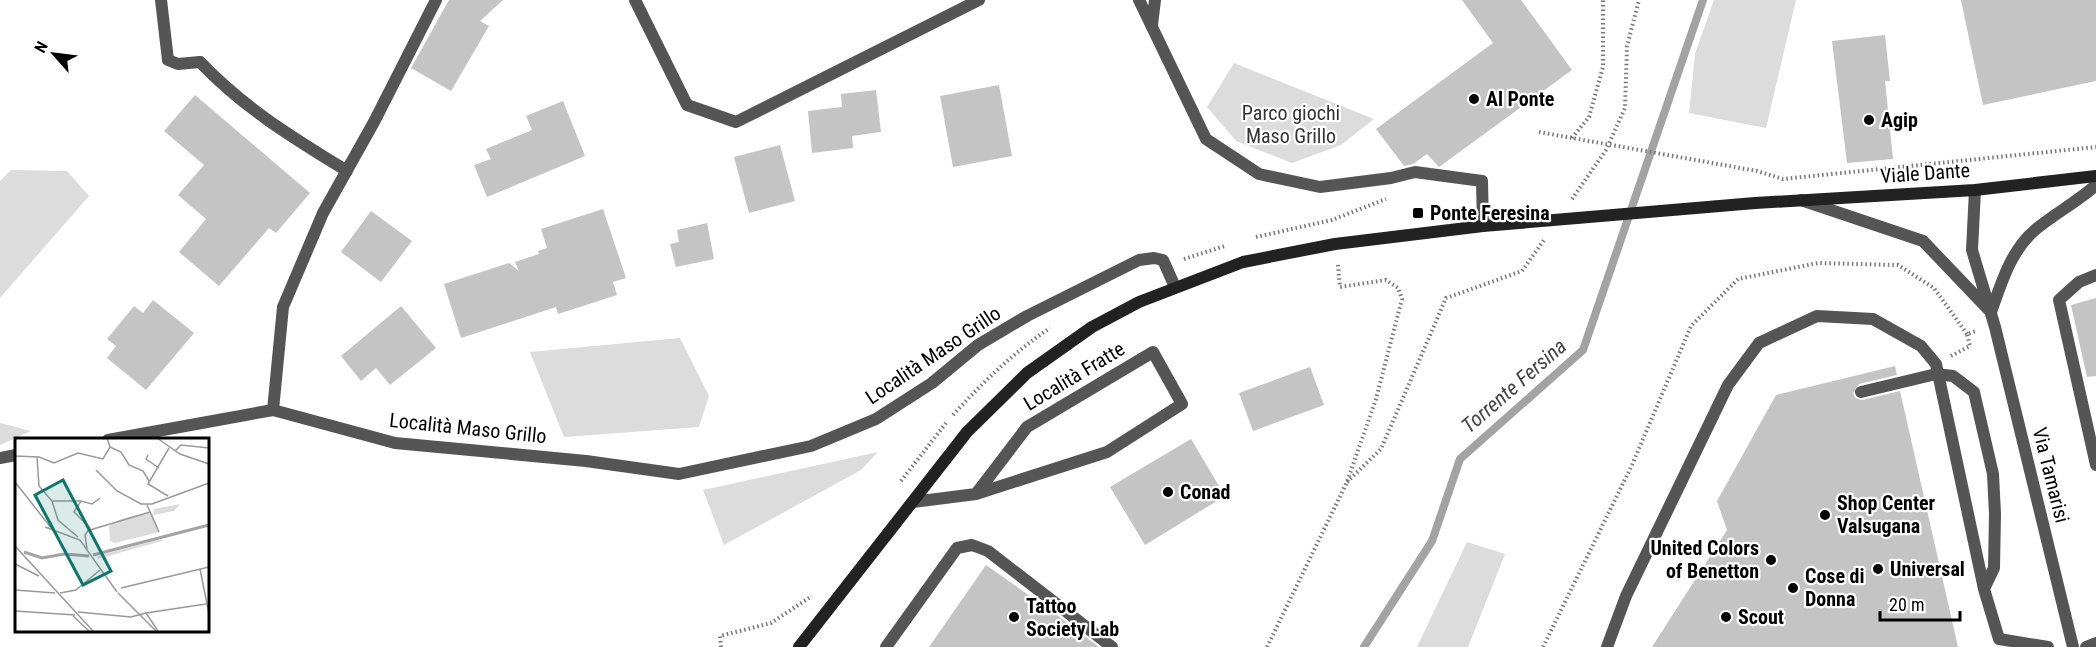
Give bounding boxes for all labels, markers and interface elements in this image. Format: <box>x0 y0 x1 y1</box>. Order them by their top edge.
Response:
north arrow <box>24 24 84 84</box>
text: N <box>31 38 52 56</box>
place label: Al Ponte <box>1486 87 1554 111</box>
marker: Al Ponte <box>1467 92 1481 106</box>
park label: Parco giochi Maso Grillo <box>1242 101 1340 148</box>
place label: Agip <box>1881 108 1918 132</box>
marker: Agip <box>1862 113 1876 127</box>
street label: Viale Dante <box>1879 158 1971 188</box>
place label: Ponte Feresina <box>1430 201 1550 225</box>
marker: Ponte Feresina <box>1411 206 1425 220</box>
street label: Località Maso Grillo <box>861 301 1005 409</box>
water label: Torrente Fersina <box>1457 334 1571 438</box>
street label: Località Fratte <box>1019 336 1129 416</box>
street label: Località Maso Grillo <box>388 408 548 448</box>
street label: Via Tamarisi <box>2028 425 2074 525</box>
inset map <box>15 438 208 632</box>
place label: Conad <box>1180 480 1231 504</box>
marker: Conad <box>1161 485 1175 499</box>
place label: Shop Center Valsugana <box>1837 491 1936 538</box>
marker: Shop Center Valsugana <box>1818 508 1832 522</box>
place label: United Colors of Benetton <box>1650 536 1759 583</box>
marker: United Colors of Benetton <box>1764 553 1778 567</box>
place label: Universal <box>1890 557 1965 581</box>
marker: Universal <box>1871 562 1885 576</box>
place label: Cose di Donna <box>1805 564 1865 611</box>
marker: Cose di Donna <box>1786 581 1800 595</box>
scale bar <box>1880 584 1960 622</box>
place label: Tattoo Society Lab <box>1026 594 1119 641</box>
text: 20 m <box>1889 594 1924 615</box>
place label: Scout <box>1738 605 1784 629</box>
marker: Tattoo Society Lab <box>1007 610 1021 624</box>
marker: Scout <box>1719 610 1733 624</box>

